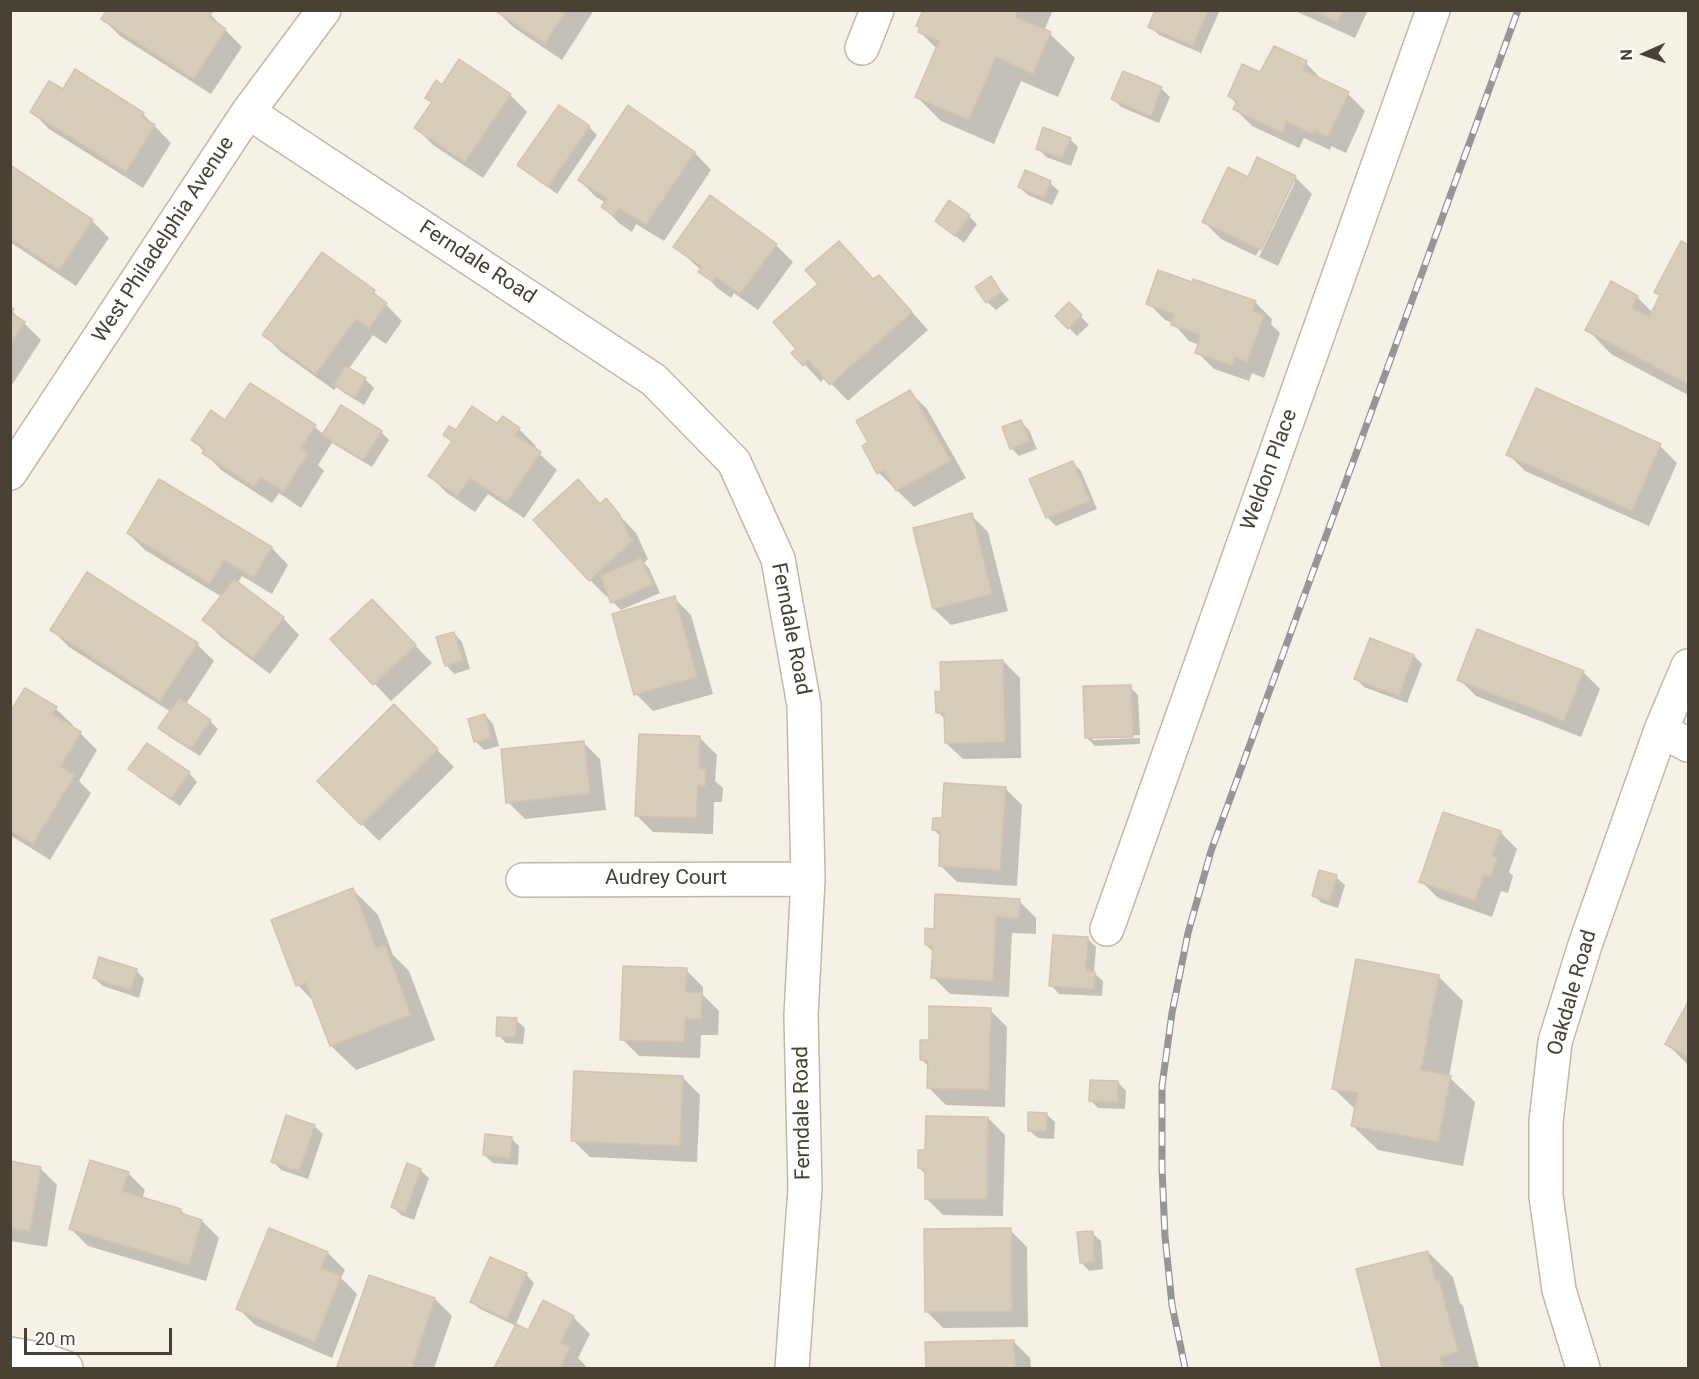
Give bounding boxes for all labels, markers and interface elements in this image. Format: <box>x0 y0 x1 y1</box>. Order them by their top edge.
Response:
north arrow <box>1615 24 1675 84</box>
text: N <box>1617 49 1636 61</box>
street label: West Philadelphia Avenue <box>88 132 240 348</box>
street label: Ferndale Road <box>414 216 540 310</box>
street label: Weldon Place <box>1236 406 1304 534</box>
street label: Ferndale Road <box>765 561 815 697</box>
street label: Audrey Court <box>605 866 727 892</box>
street label: Oakdale Road <box>1543 927 1603 1059</box>
street label: Ferndale Road <box>789 1046 817 1180</box>
scale bar <box>27 1316 176 1354</box>
text: 20 m <box>35 1328 75 1349</box>

